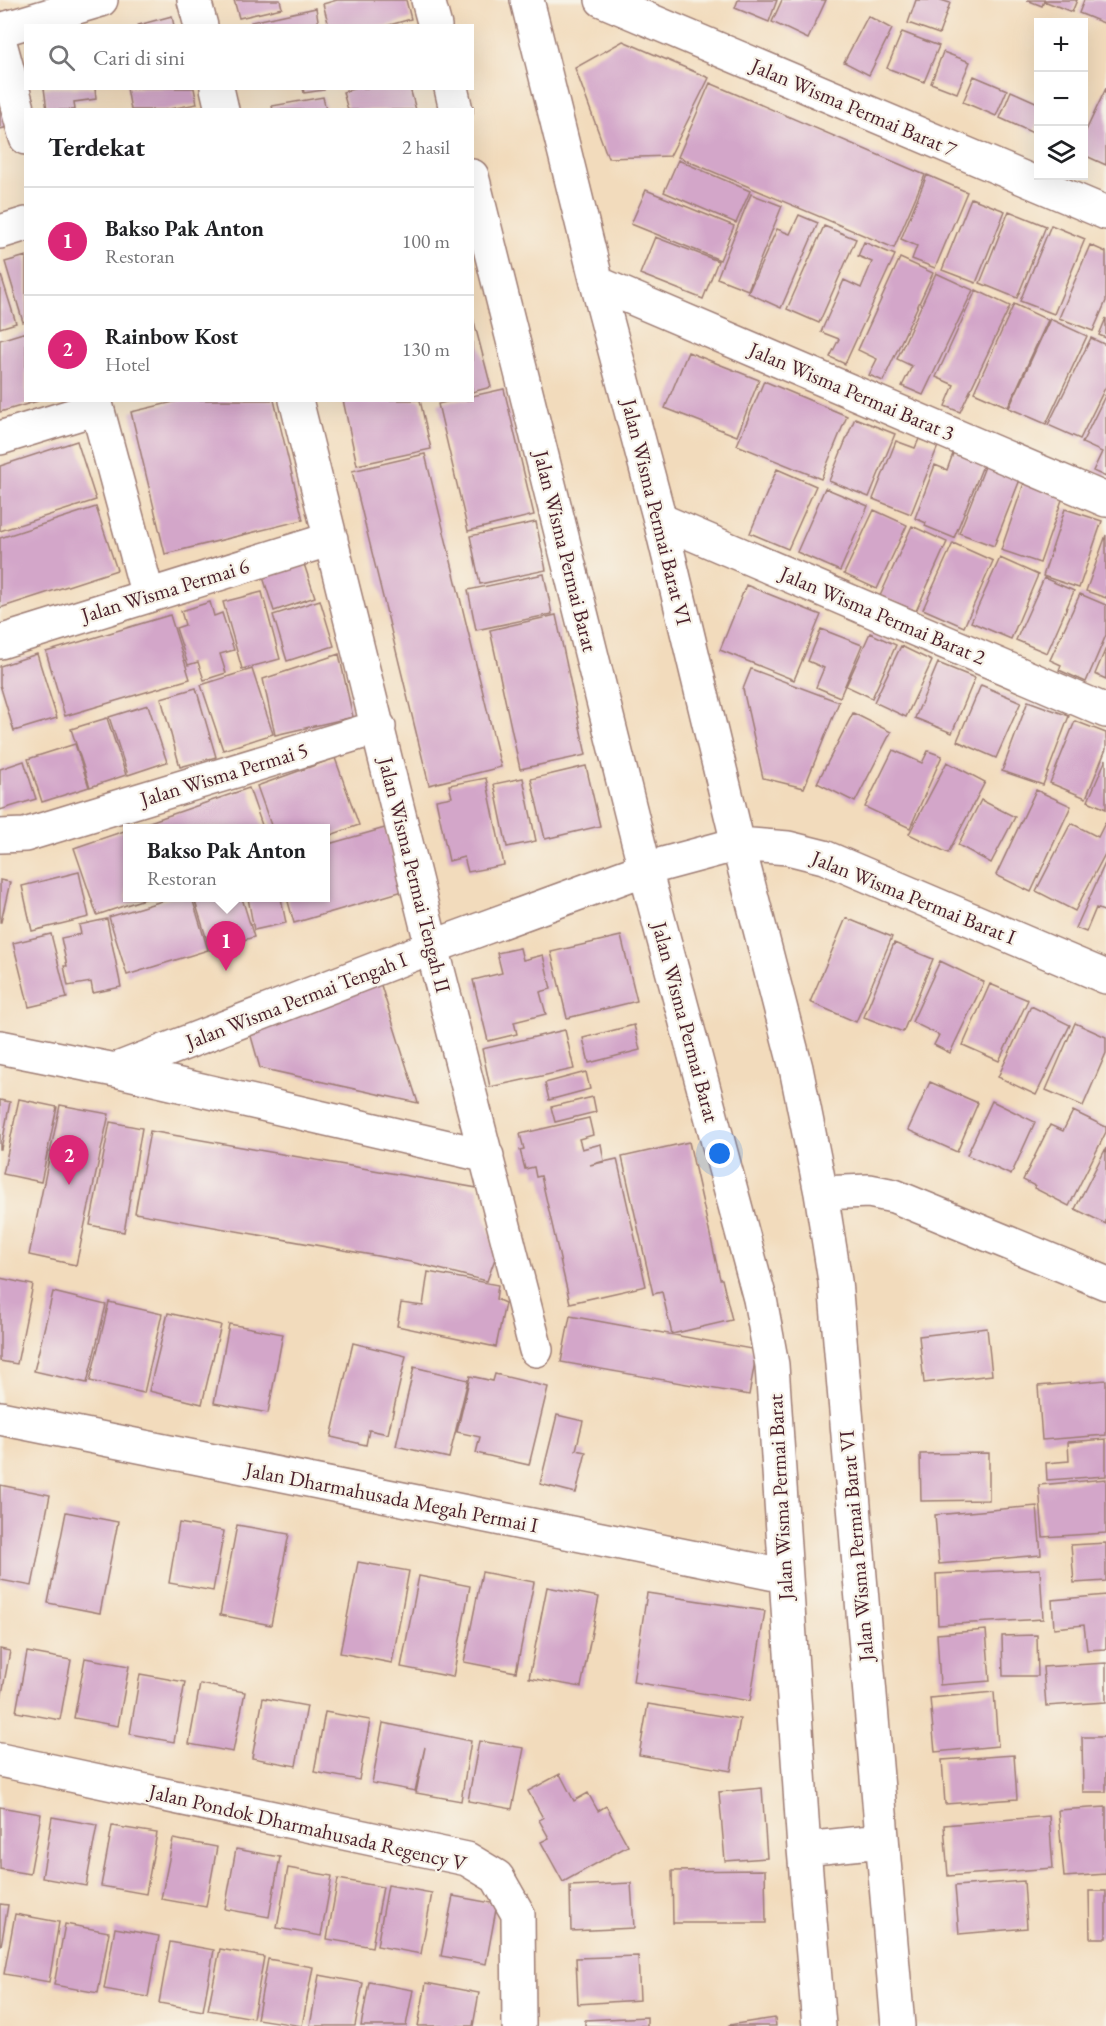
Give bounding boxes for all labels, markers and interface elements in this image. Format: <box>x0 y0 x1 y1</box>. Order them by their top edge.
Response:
map controls <box>1034 18 1088 180</box>
button: + <box>1034 18 1088 72</box>
search box <box>24 24 474 90</box>
icon: search <box>45 41 78 74</box>
text: Cari di sini <box>93 43 185 72</box>
street label: Jalan Wisma Permai Barat 7 <box>745 51 962 163</box>
button: − <box>1034 72 1088 126</box>
button: layers <box>1034 126 1088 180</box>
text: Terdekat <box>48 130 145 164</box>
text: 2 hasil <box>402 134 450 160</box>
text: Bakso Pak Anton <box>105 214 264 243</box>
text: 1 <box>62 228 73 254</box>
text: 100 m <box>402 228 450 254</box>
text: Restoran <box>105 243 175 269</box>
text: Rainbow Kost <box>105 322 238 351</box>
street label: Jalan Wisma Permai Barat 3 <box>743 335 959 447</box>
text: 2 <box>62 336 73 362</box>
text: 130 m <box>402 336 450 362</box>
text: Hotel <box>105 351 150 377</box>
street label: Jalan Wisma Permai Barat VI <box>615 394 698 628</box>
street label: Jalan Wisma Permai Barat <box>527 446 604 655</box>
street label: Jalan Wisma Permai 6 <box>76 552 252 629</box>
street label: Jalan Wisma Permai Barat 2 <box>774 559 990 671</box>
street label: Jalan Wisma Permai 5 <box>135 736 311 813</box>
street label: Jalan Wisma Permai Tengah II <box>372 753 457 996</box>
popup <box>123 824 330 902</box>
text: Bakso Pak Anton <box>147 836 306 865</box>
street label: Jalan Wisma Permai Barat I <box>806 843 1020 950</box>
text: Restoran <box>147 865 217 891</box>
street label: Jalan Wisma Permai Barat <box>646 917 726 1126</box>
pin: 1 <box>206 922 246 971</box>
street label: Jalan Wisma Permai Tengah I <box>180 945 410 1055</box>
pin: 2 <box>50 1136 88 1185</box>
your location <box>705 1139 734 1168</box>
street label: Jalan Wisma Permai Barat <box>761 1393 799 1603</box>
street label: Jalan Wisma Permai Barat VI <box>832 1429 880 1665</box>
street label: Jalan Dharmahusada Megah Permai I <box>241 1455 541 1539</box>
street label: Jalan Pondok Dharmahusada Regency V <box>145 1777 470 1877</box>

